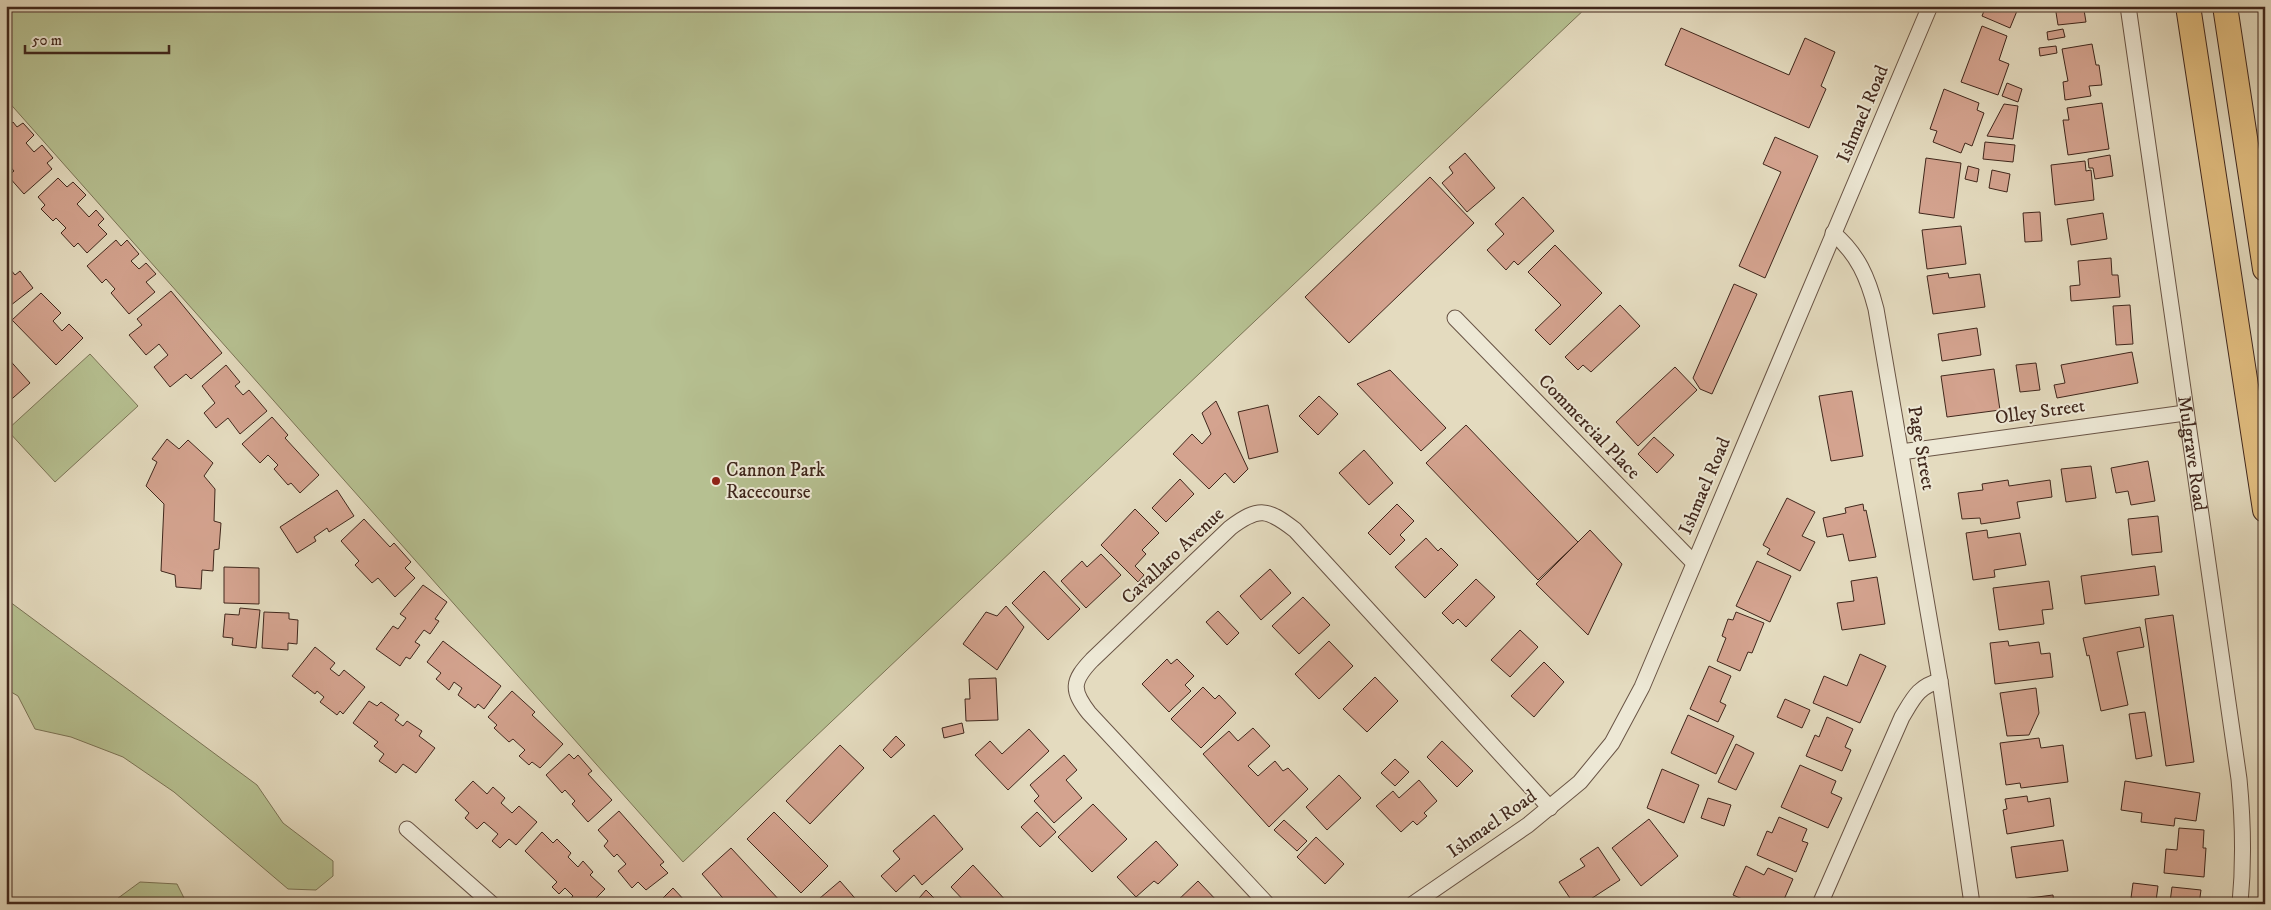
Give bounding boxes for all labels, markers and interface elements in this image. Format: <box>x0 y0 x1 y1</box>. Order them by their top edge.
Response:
scale bar <box>25 22 169 54</box>
text: 50 m <box>32 31 62 50</box>
street label: Ishmael Road <box>1832 61 1894 166</box>
street label: Commercial Place <box>1533 370 1645 484</box>
street label: Olley Street <box>1994 394 2086 430</box>
street label: Mulgrave Road <box>2173 394 2212 513</box>
street label: Page Street <box>1902 404 1940 492</box>
street label: Ishmael Road <box>1674 433 1736 538</box>
place label: Cannon Park Racecourse <box>726 459 826 504</box>
marker: Cannon Park Racecourse <box>710 475 722 487</box>
street label: Cavallaro Avenue <box>1117 503 1229 609</box>
street label: Ishmael Road <box>1443 785 1541 863</box>

